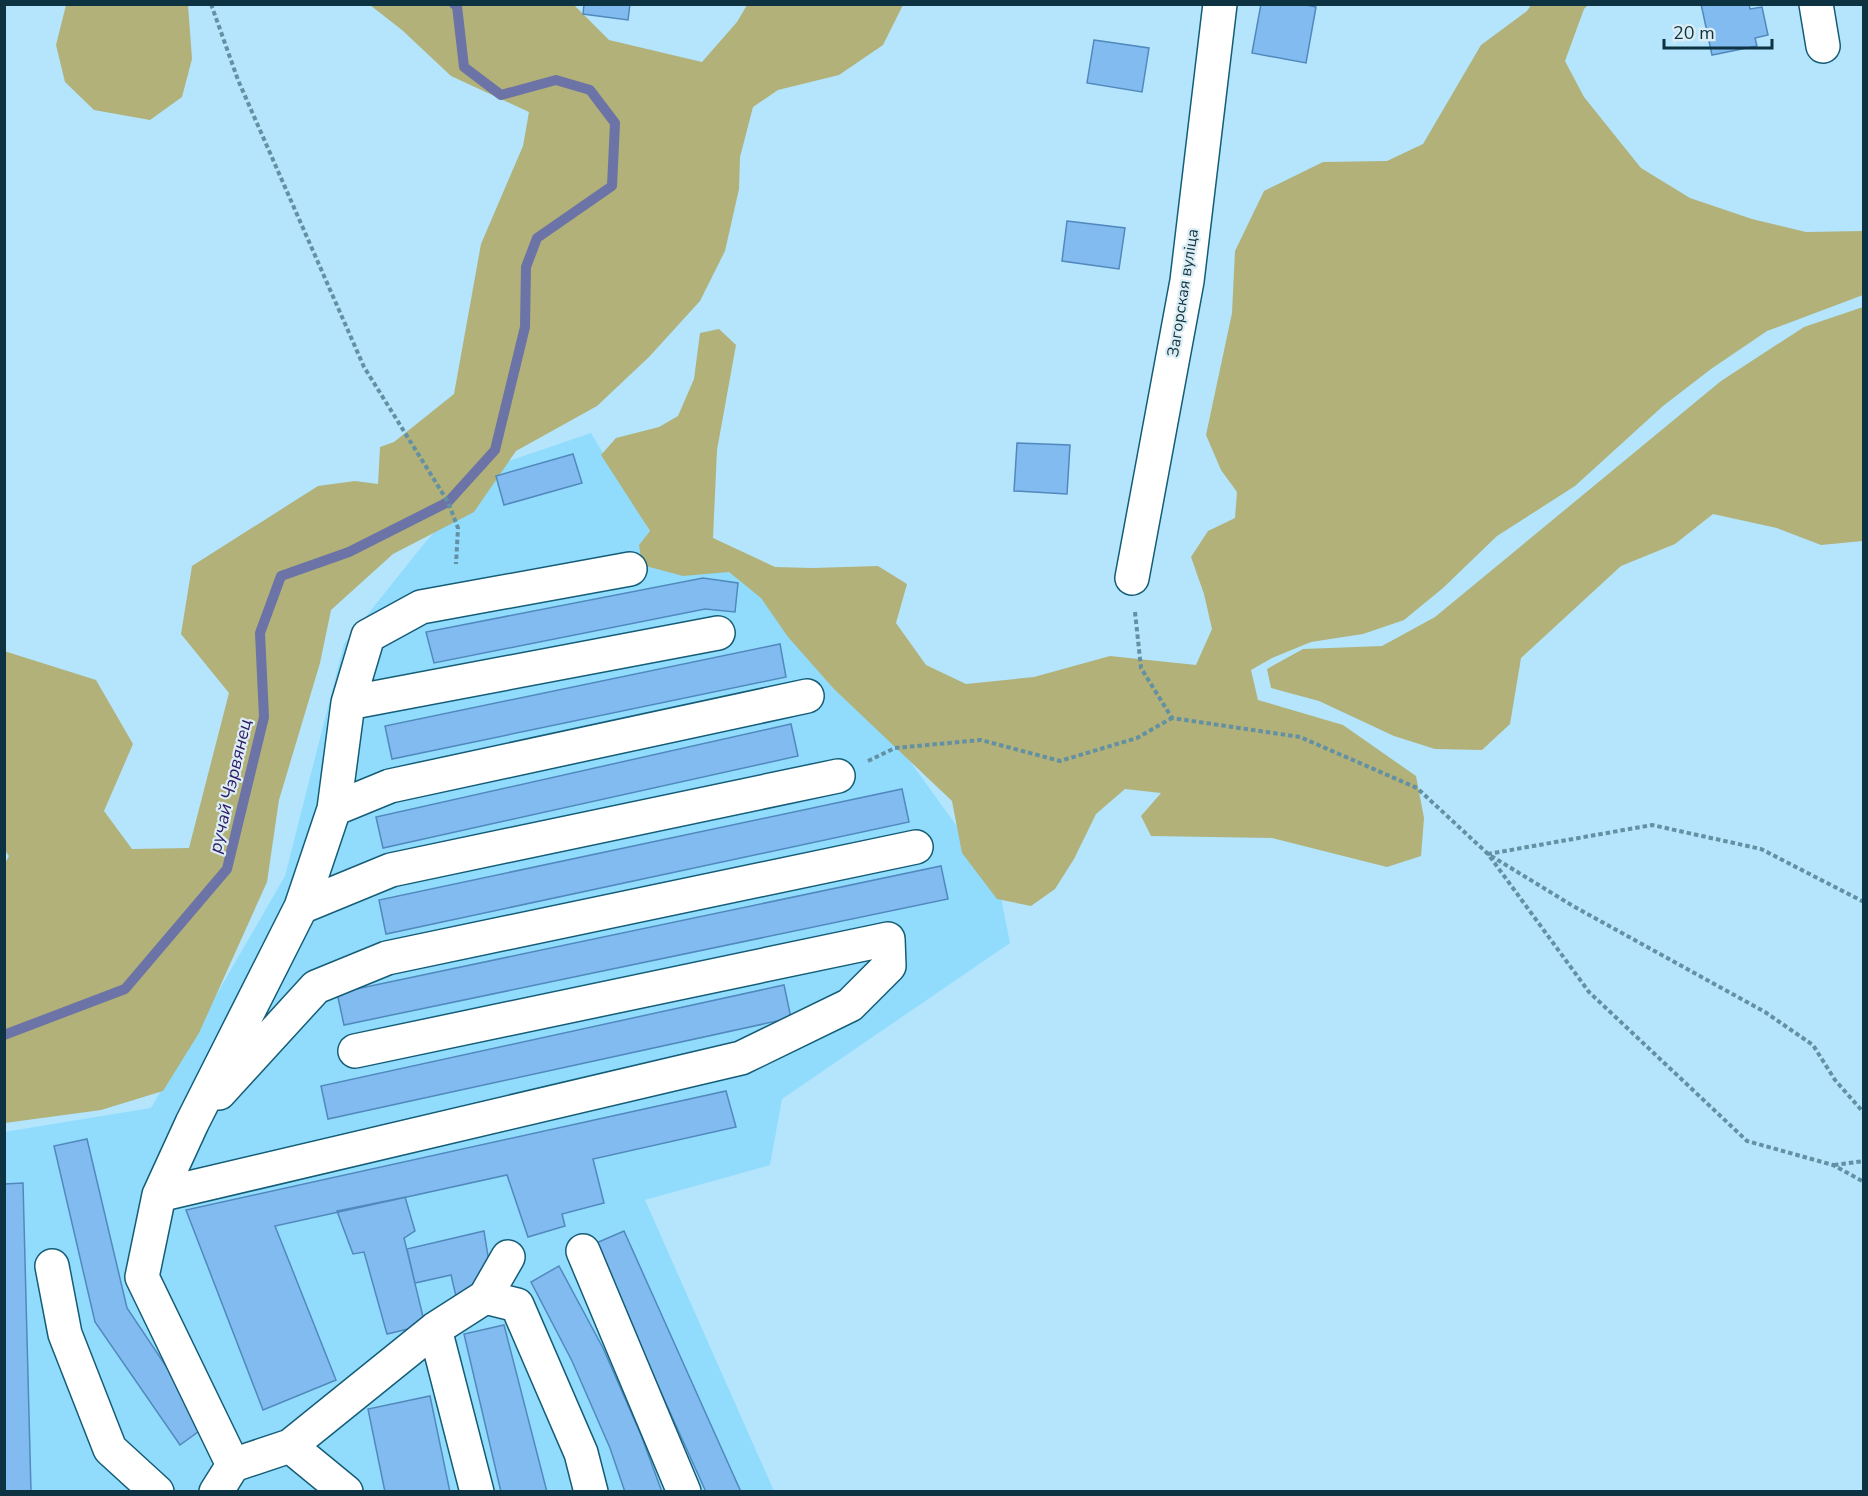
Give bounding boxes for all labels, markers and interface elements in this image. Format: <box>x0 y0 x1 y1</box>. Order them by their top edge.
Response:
scale bar <box>1664 12 1772 50</box>
text: 20 m <box>1673 21 1715 45</box>
street label: Загорская вуліца <box>1162 227 1204 359</box>
water label: ручай Чэрвянец <box>203 717 257 855</box>

